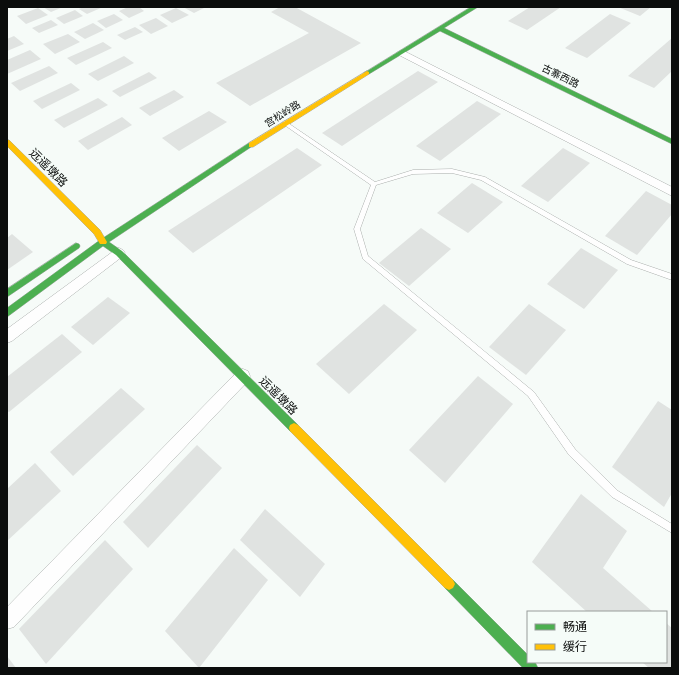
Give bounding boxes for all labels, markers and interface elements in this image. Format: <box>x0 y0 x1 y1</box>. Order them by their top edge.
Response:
street label: 古寨西路 <box>540 59 582 91</box>
street label: 宫松岭路 <box>261 96 303 130</box>
street label: 远遥墩路 <box>26 144 72 190</box>
street label: 远遥墩路 <box>256 372 302 418</box>
legend <box>527 611 667 663</box>
text: 畅通 <box>563 617 587 635</box>
text: 缓行 <box>563 637 587 655</box>

